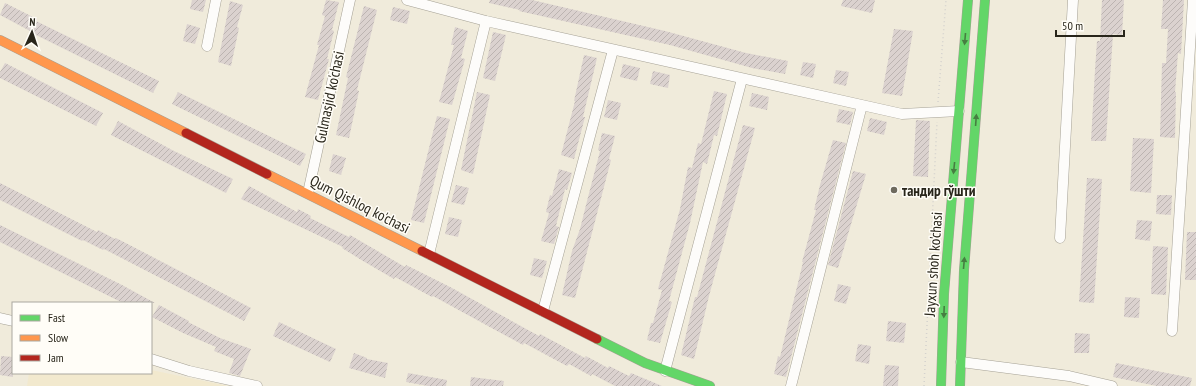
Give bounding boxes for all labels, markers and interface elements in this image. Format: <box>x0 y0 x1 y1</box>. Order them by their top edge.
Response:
north arrow <box>12 12 52 52</box>
scale bar <box>1056 12 1124 38</box>
text: N <box>29 15 36 29</box>
text: 50 m <box>1062 18 1083 33</box>
one-way arrow <box>962 33 968 45</box>
street label: Gulmasjid ko'chasi <box>310 49 348 145</box>
one-way arrow <box>972 114 979 126</box>
one-way arrow <box>950 162 957 174</box>
street label: Qum Qishloq ko'chasi <box>307 171 413 237</box>
place label: тандир гўшти <box>902 181 976 200</box>
marker: тандир гўшти <box>889 185 899 195</box>
street label: Jayxun shoh ko'chasi <box>920 211 946 318</box>
one-way arrow <box>961 257 968 269</box>
legend <box>12 302 152 374</box>
one-way arrow <box>941 306 947 319</box>
text: Fast <box>48 310 66 325</box>
text: Slow <box>48 330 69 345</box>
text: Jam <box>47 350 64 365</box>

